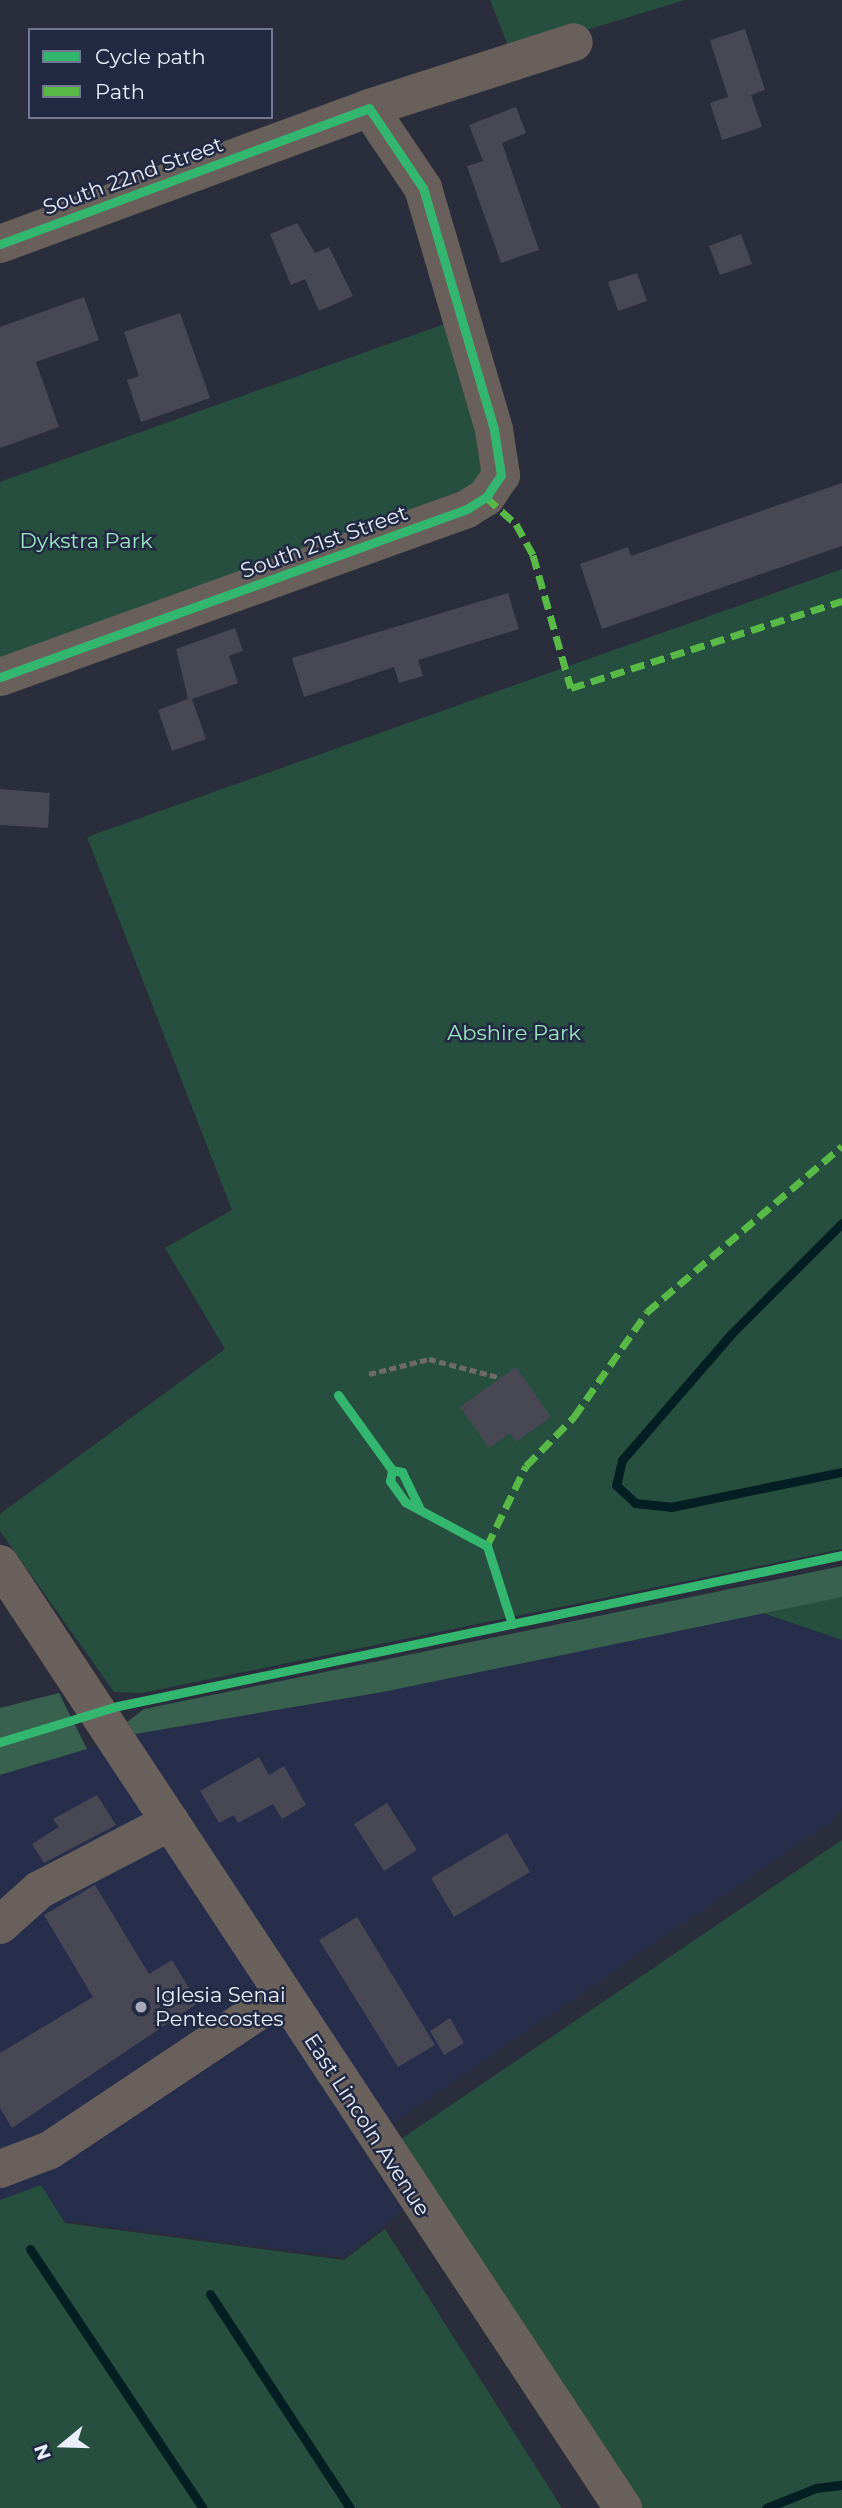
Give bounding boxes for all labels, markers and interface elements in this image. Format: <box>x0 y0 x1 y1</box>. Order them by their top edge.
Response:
legend <box>28 28 273 119</box>
text: Cycle path <box>95 44 206 69</box>
text: Path <box>95 79 145 104</box>
street label: South 22nd Street <box>40 132 226 220</box>
street label: South 21st Street <box>237 500 411 584</box>
park label: Dykstra Park <box>19 528 153 554</box>
park label: Abshire Park <box>447 1020 581 1046</box>
place label: Iglesia Senai Pentecostes <box>155 1982 286 2032</box>
marker: Iglesia Senai Pentecostes <box>133 1999 149 2015</box>
street label: East Lincoln Avenue <box>299 2029 435 2221</box>
north arrow <box>28 2410 98 2480</box>
text: N <box>29 2441 56 2463</box>

